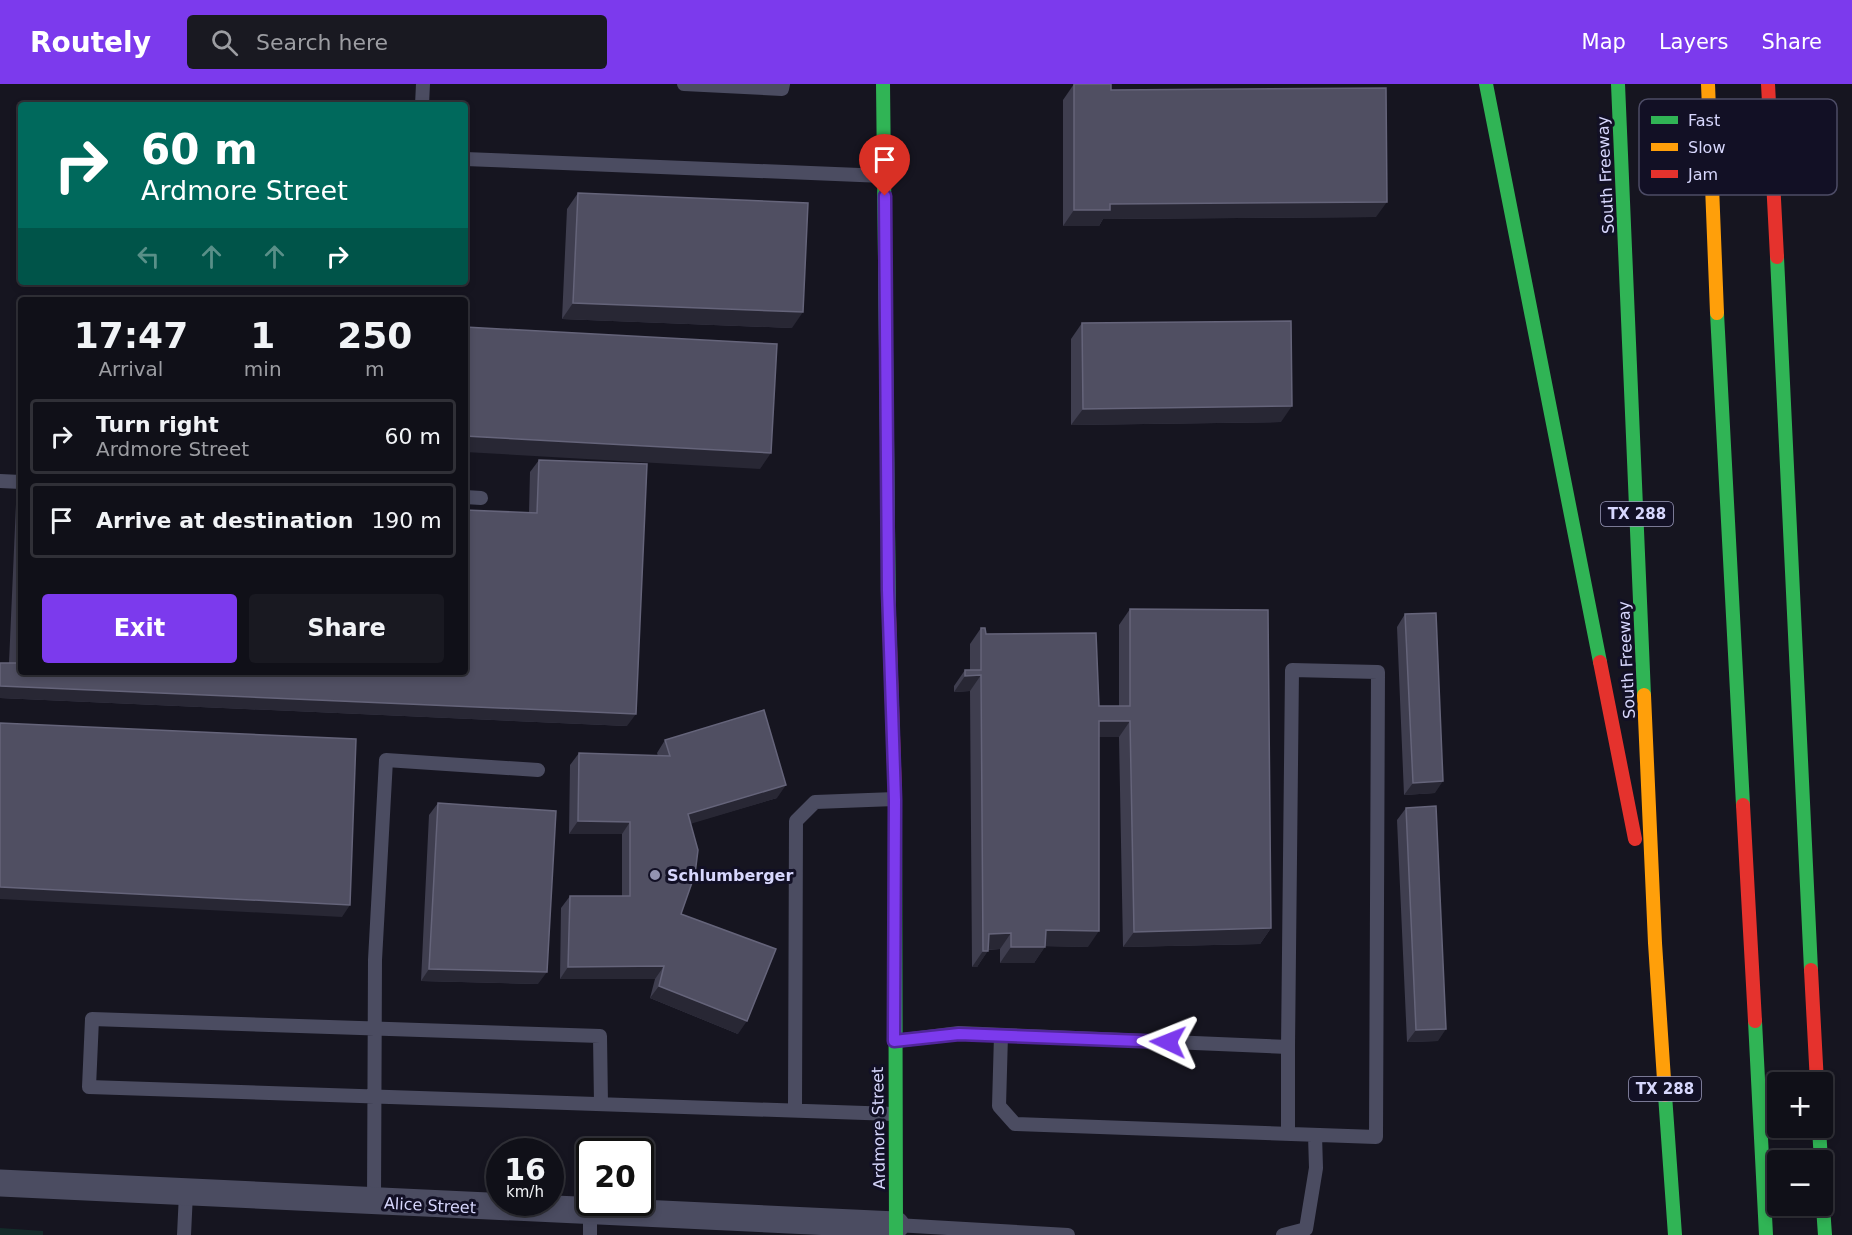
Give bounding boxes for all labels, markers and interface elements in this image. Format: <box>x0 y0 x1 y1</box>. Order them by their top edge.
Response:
search box <box>187 15 607 69</box>
text: Routely <box>30 26 151 59</box>
icon: search <box>208 26 241 59</box>
text: Search here <box>256 30 388 55</box>
text: Map <box>1582 30 1626 54</box>
text: Layers <box>1659 30 1728 54</box>
text: Share <box>1761 30 1822 54</box>
legend <box>1639 99 1837 195</box>
text: Fast <box>1688 111 1720 130</box>
street label: South Freeway <box>1593 116 1618 234</box>
text: 60 m <box>141 125 258 174</box>
icon: right <box>42 126 120 204</box>
pin <box>859 134 910 196</box>
text: Slow <box>1688 138 1725 157</box>
icon: arrive <box>868 143 901 176</box>
text: Jam <box>1687 165 1718 184</box>
text: Ardmore Street <box>141 175 348 206</box>
icon: left <box>132 240 165 273</box>
icon: ahead <box>195 240 228 273</box>
icon: ahead <box>258 240 291 273</box>
icon: right <box>321 240 354 273</box>
text: 17:47 <box>74 315 188 356</box>
text: 1 <box>250 315 275 356</box>
text: 250 <box>337 315 412 356</box>
text: Arrival <box>98 357 163 381</box>
text: min <box>244 357 282 381</box>
text: m <box>365 357 385 381</box>
text: Turn right <box>96 412 219 437</box>
icon: right <box>45 420 78 453</box>
text: 60 m <box>385 424 441 449</box>
text: Ardmore Street <box>96 437 249 461</box>
road number: TX 288 <box>1601 502 1673 526</box>
icon: arrive <box>45 504 78 537</box>
text: Arrive at destination <box>96 508 353 533</box>
text: 190 m <box>371 508 442 533</box>
button: Exit <box>42 594 237 663</box>
button: Share <box>249 594 444 663</box>
street label: South Freeway <box>1614 601 1639 719</box>
place label: Schlumberger <box>667 866 793 885</box>
marker: Schlumberger <box>648 868 662 882</box>
position arrow <box>1136 1010 1200 1074</box>
street label: Ardmore Street <box>868 1067 889 1189</box>
map controls <box>1767 1072 1833 1216</box>
button: + <box>1767 1072 1833 1138</box>
road number: TX 288 <box>1629 1077 1701 1101</box>
speed limit sign: 20 <box>576 1138 654 1216</box>
button: − <box>1767 1150 1833 1216</box>
text: 16 <box>504 1152 546 1187</box>
text: km/h <box>506 1183 544 1201</box>
street label: Alice Street <box>383 1194 477 1217</box>

